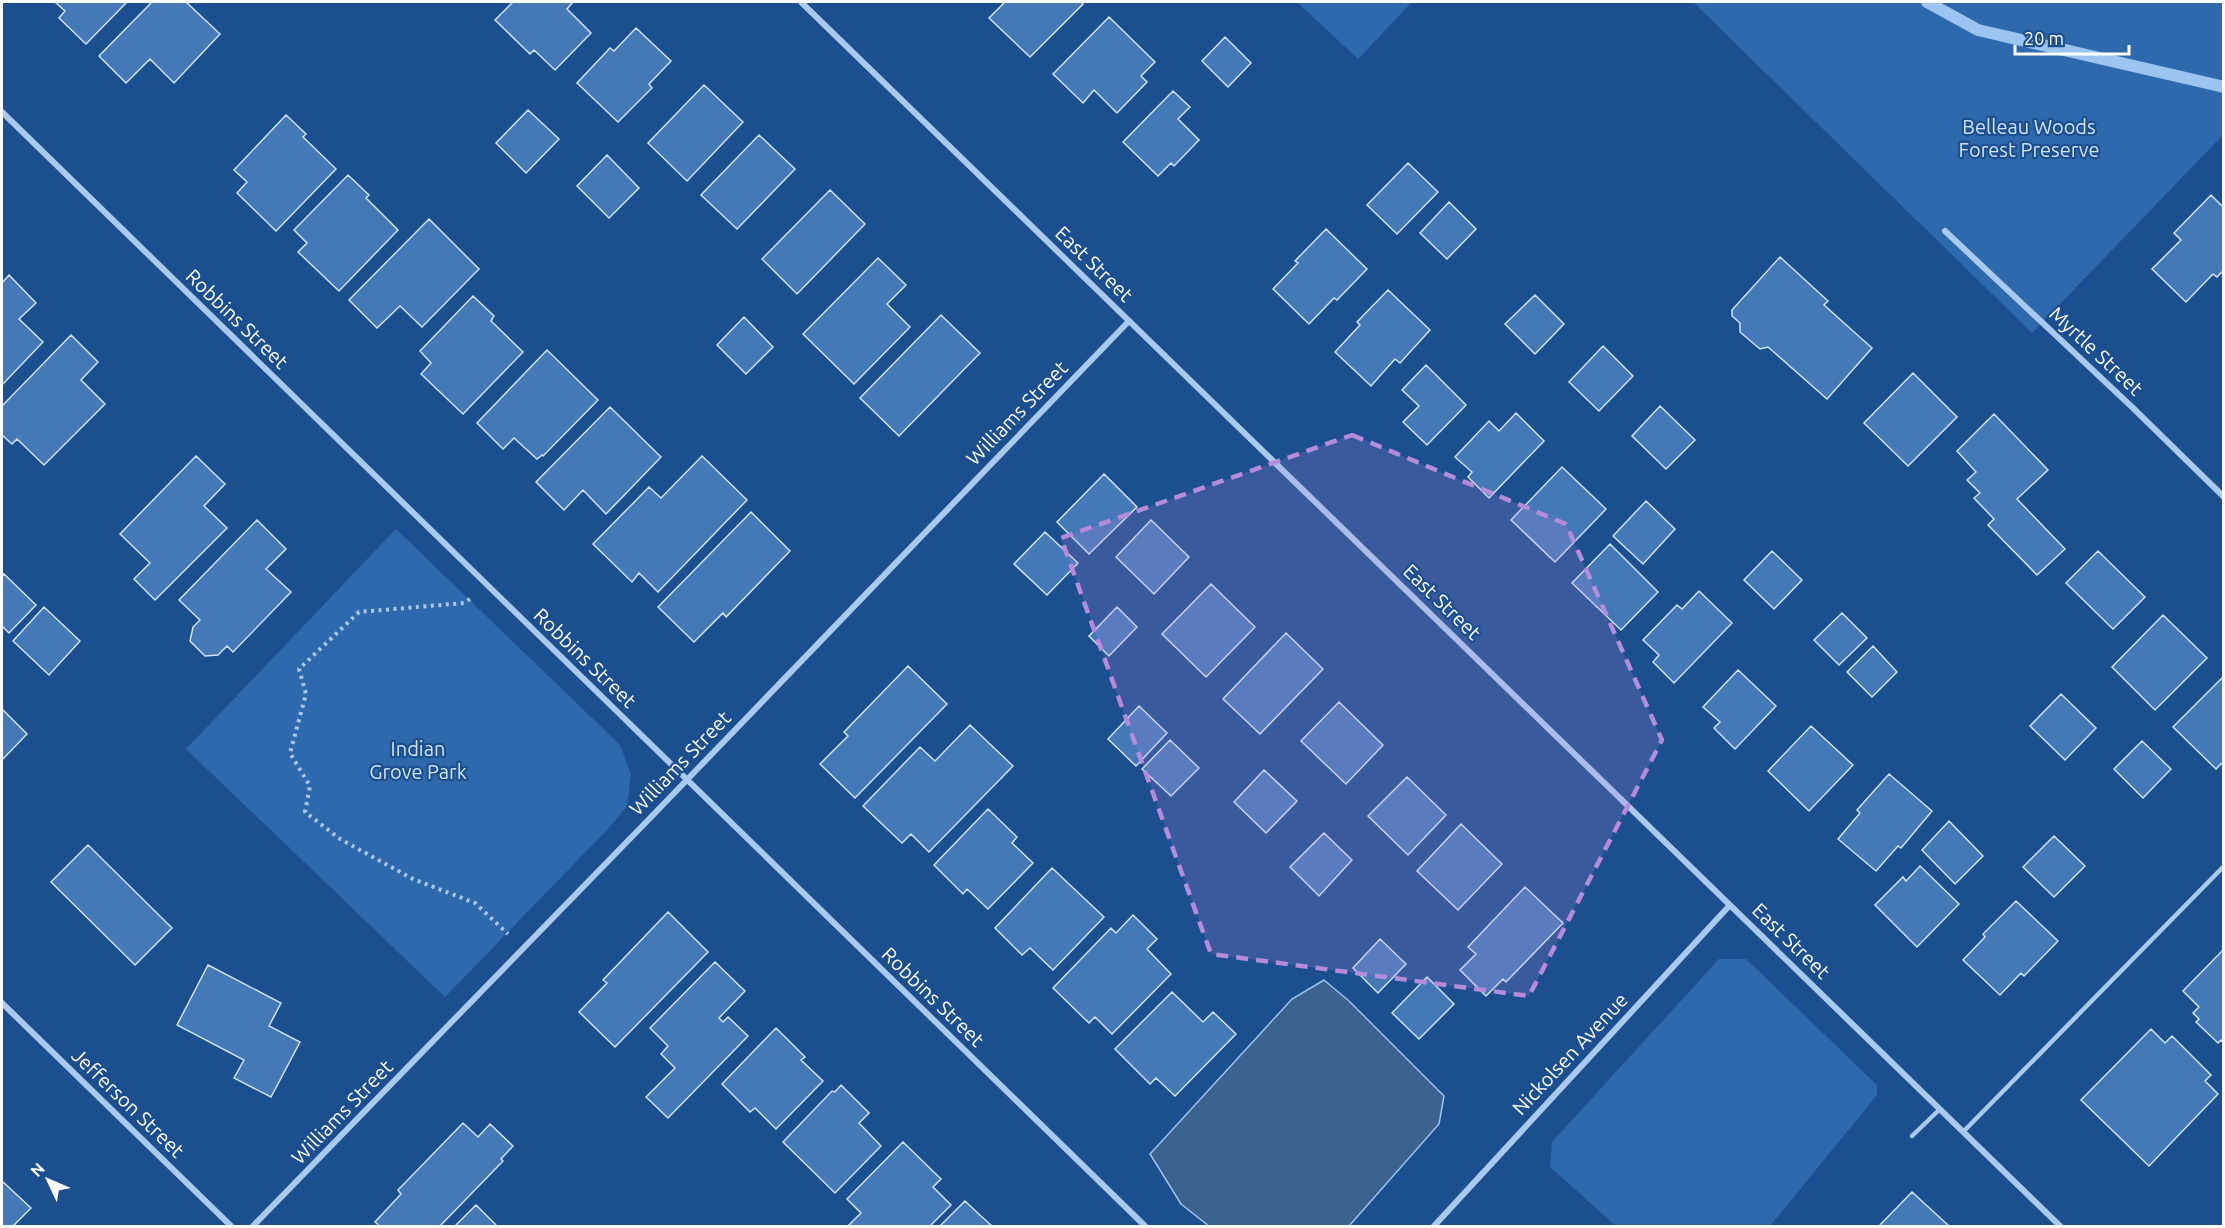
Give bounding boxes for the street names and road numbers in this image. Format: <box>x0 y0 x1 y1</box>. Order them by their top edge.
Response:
street label: East Street <box>1051 221 1138 306</box>
street label: Robbins Street <box>182 264 293 373</box>
street label: Myrtle Street <box>2045 302 2148 400</box>
street label: Williams Street <box>961 356 1072 469</box>
street label: East Street <box>1399 559 1486 644</box>
street label: Robbins Street <box>530 603 641 712</box>
street label: Williams Street <box>624 706 735 819</box>
street label: East Street <box>1748 898 1835 983</box>
street label: Robbins Street <box>878 942 989 1051</box>
street label: Nickolsen Avenue <box>1507 988 1632 1119</box>
street label: Jefferson Street <box>68 1043 189 1162</box>
street label: Williams Street <box>286 1055 397 1168</box>

